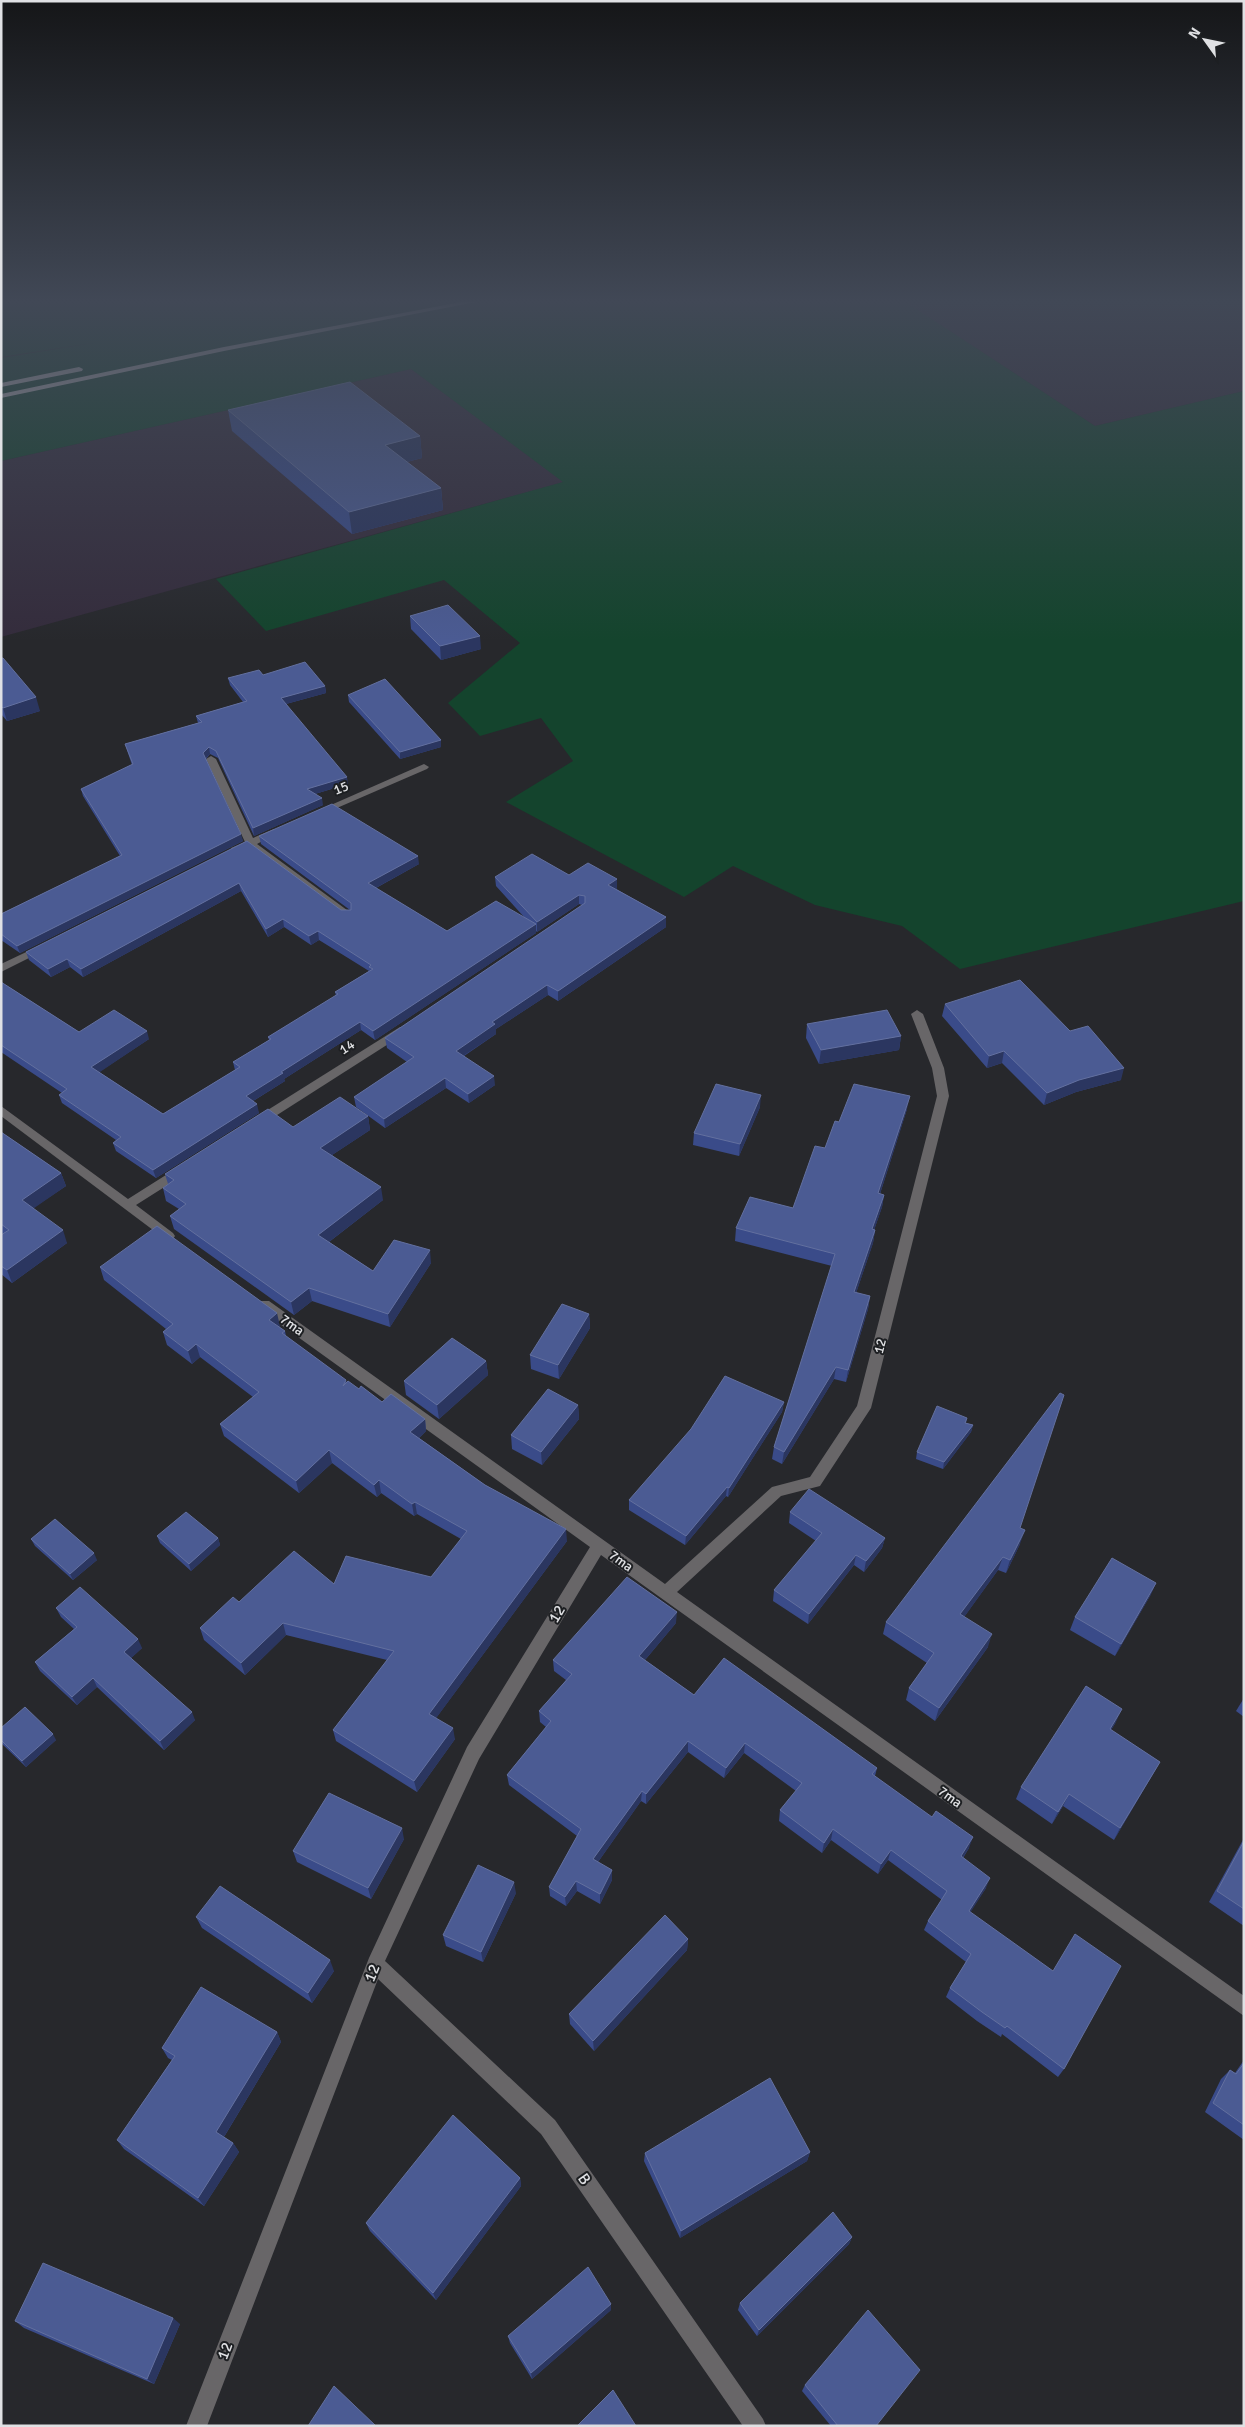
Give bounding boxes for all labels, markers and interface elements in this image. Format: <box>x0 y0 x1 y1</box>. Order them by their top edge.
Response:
north arrow <box>1180 15 1230 65</box>
text: N <box>1185 24 1204 42</box>
street label: 15 <box>331 777 351 799</box>
street label: 14 <box>336 1036 358 1058</box>
street label: 7ma <box>277 1311 307 1339</box>
street label: 12 <box>870 1336 890 1356</box>
street label: 7ma <box>606 1547 636 1575</box>
street label: 12 <box>544 1601 570 1627</box>
street label: 7ma <box>935 1783 965 1811</box>
street label: 12 <box>359 1961 385 1985</box>
street label: B <box>573 2169 595 2189</box>
street label: 12 <box>213 2339 237 2363</box>

